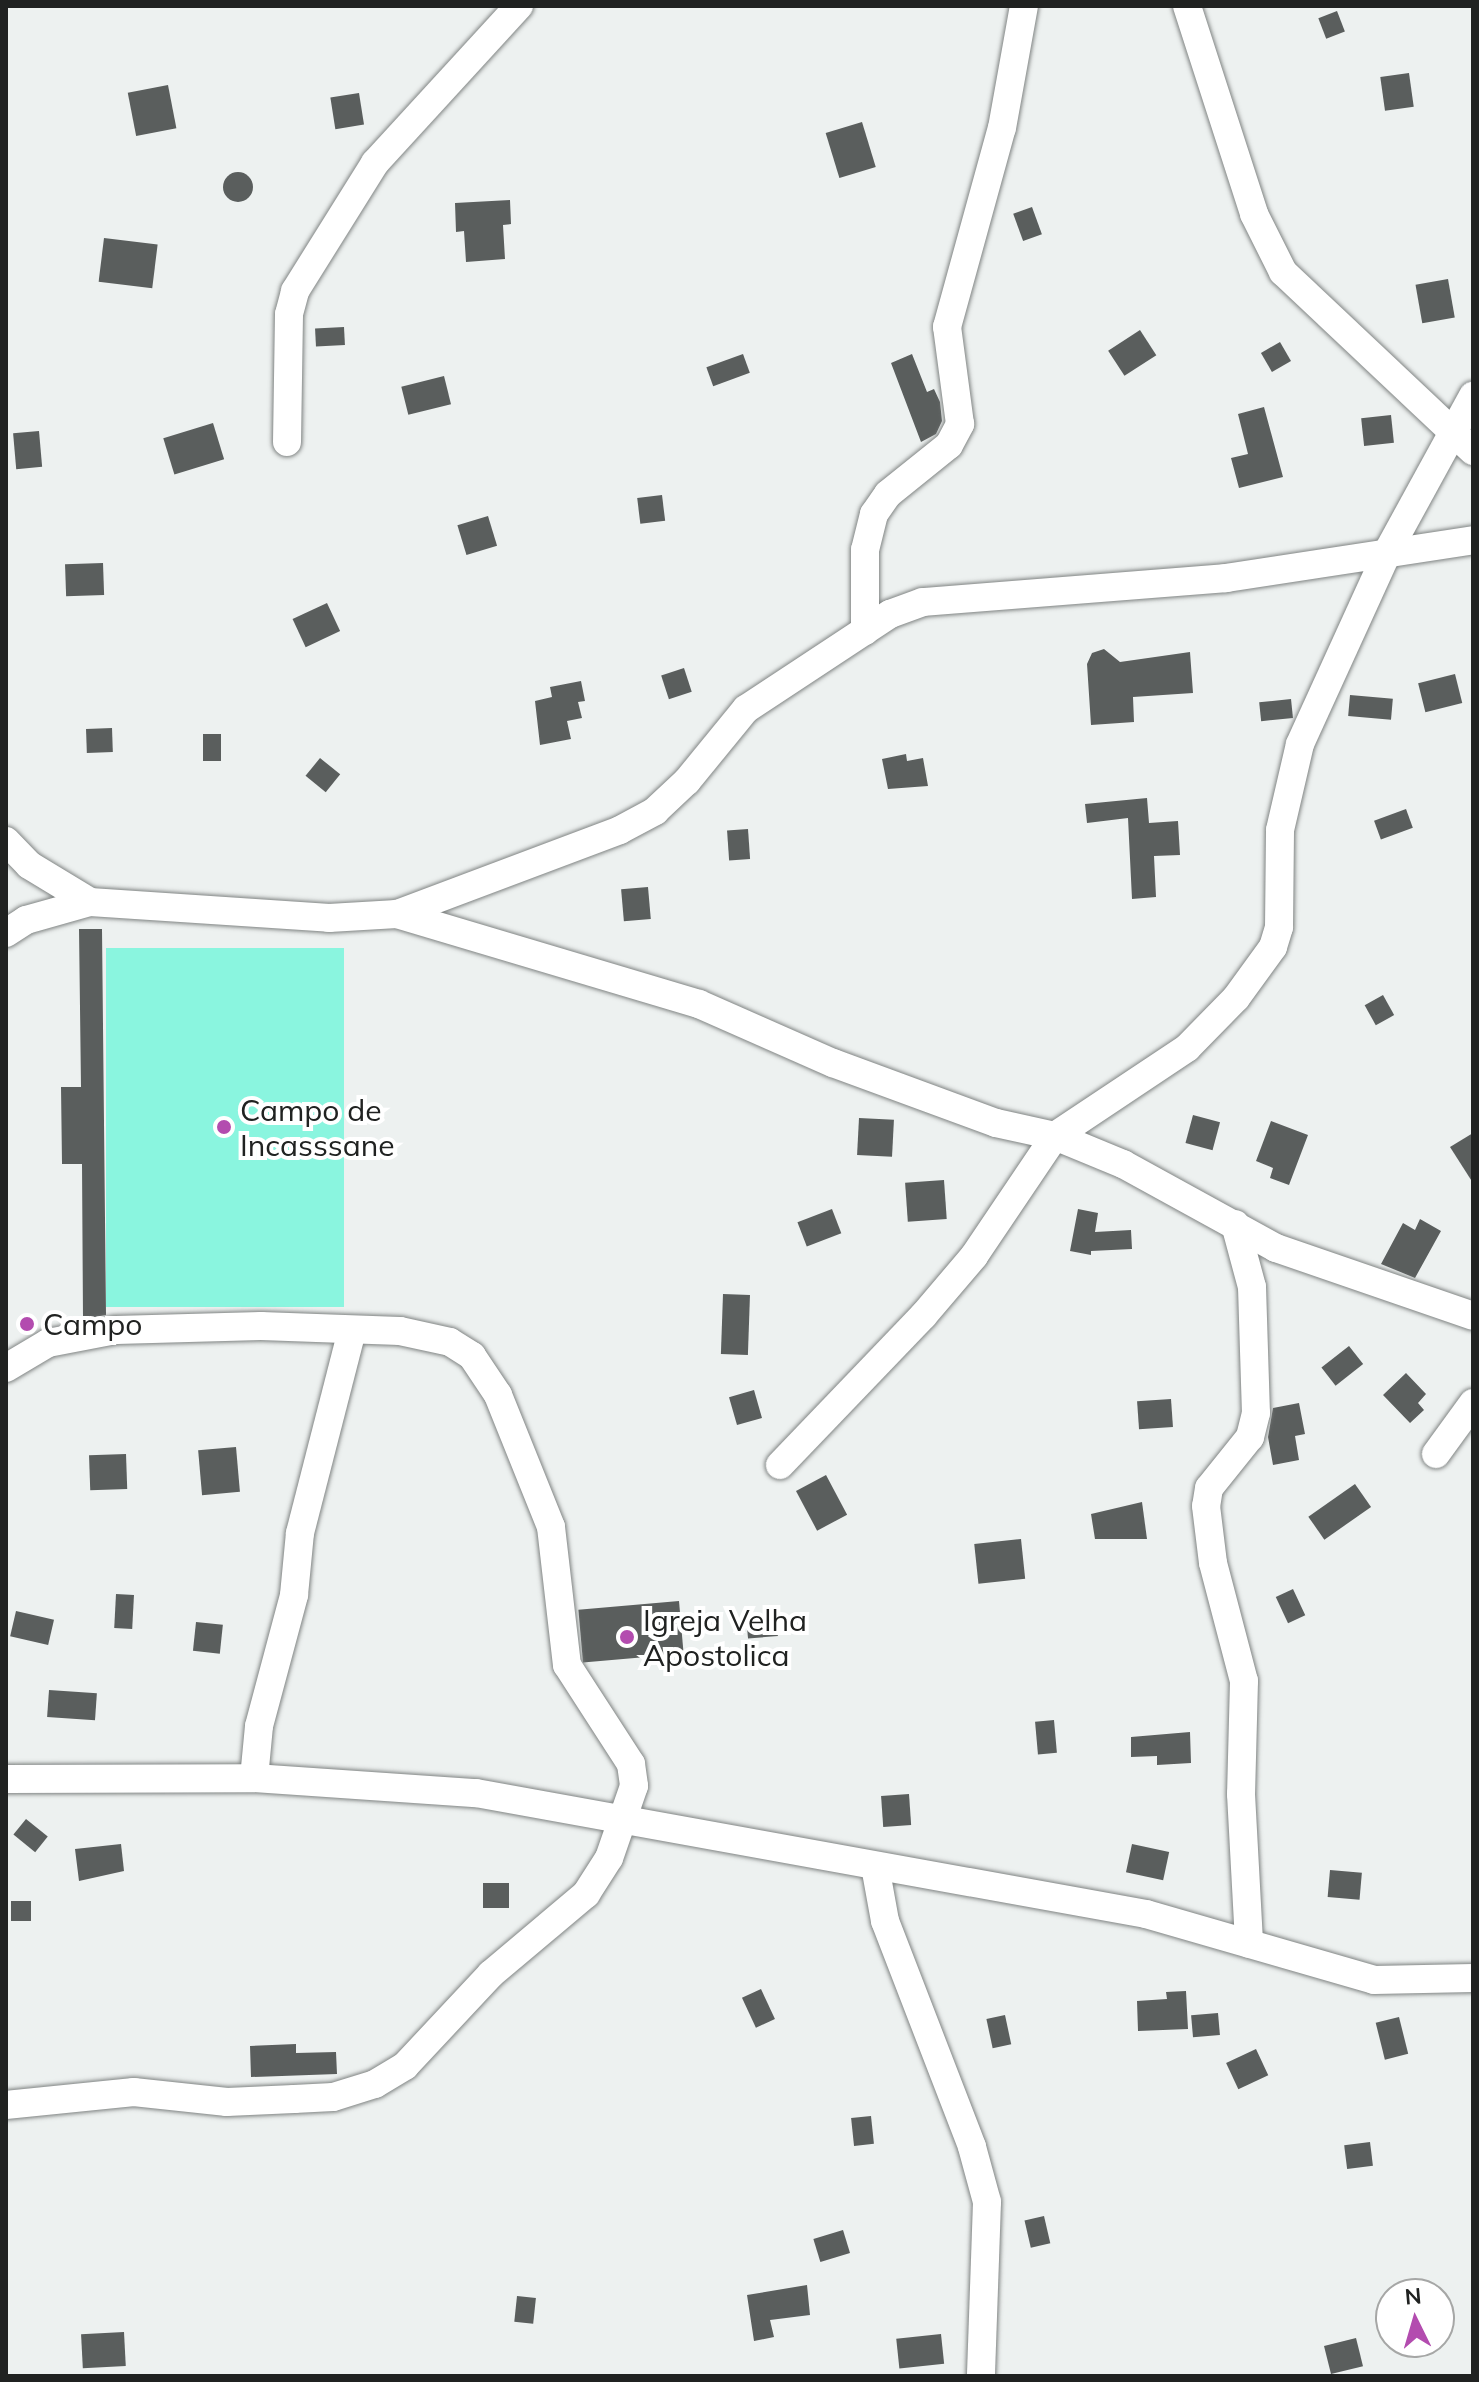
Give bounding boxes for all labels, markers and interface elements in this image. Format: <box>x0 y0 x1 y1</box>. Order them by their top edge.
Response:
place label: Campo de Incasssane <box>240 1092 395 1162</box>
marker: Campo de Incasssane <box>215 1118 233 1136</box>
place label: Campo <box>43 1306 142 1342</box>
marker: Campo <box>18 1315 36 1333</box>
place label: Igreja Velha Apostolica <box>643 1602 807 1672</box>
marker: Igreja Velha Apostolica <box>618 1628 636 1646</box>
north arrow <box>1375 2278 1455 2358</box>
text: N <box>1404 2281 1423 2311</box>

